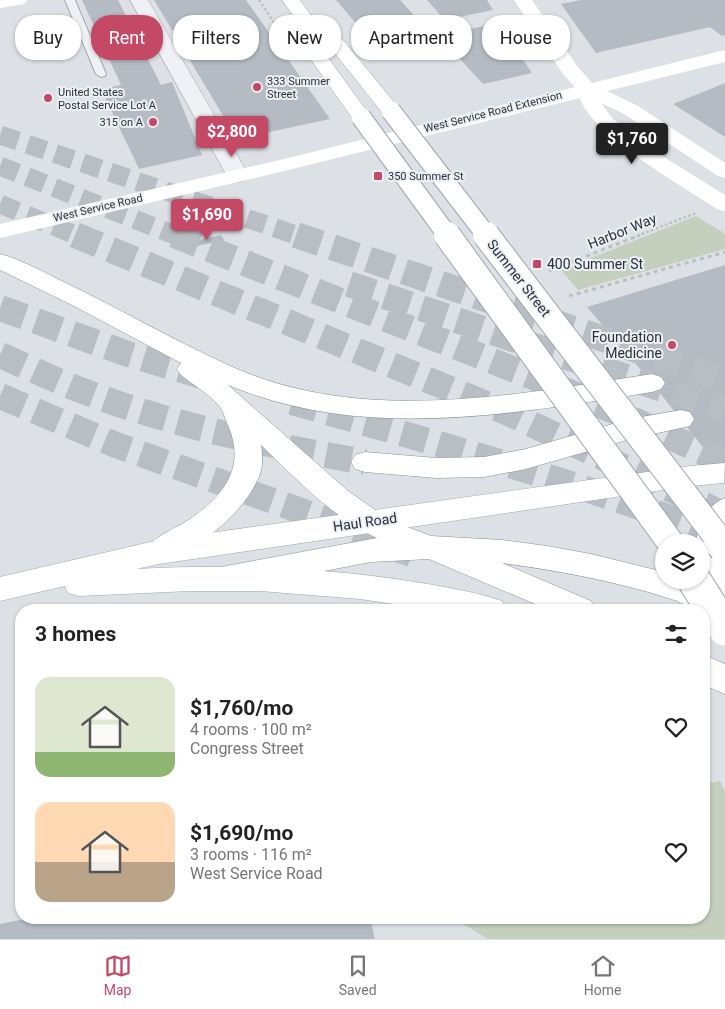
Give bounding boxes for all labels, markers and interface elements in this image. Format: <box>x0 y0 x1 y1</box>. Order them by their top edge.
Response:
chip: Buy <box>15 15 81 60</box>
chip: Rent <box>91 15 163 60</box>
chip: Filters <box>173 15 259 60</box>
chip: New <box>269 15 341 60</box>
chip: Apartment <box>351 15 472 60</box>
chip: House <box>482 15 570 60</box>
place label: 333 Summer Street <box>267 75 330 101</box>
marker: 333 Summer Street <box>251 81 263 93</box>
place label: United States Postal Service Lot A <box>58 86 157 112</box>
street label: West Service Road Extension <box>423 89 563 135</box>
marker: United States Postal Service Lot A <box>42 92 54 104</box>
place label: 315 on A <box>99 116 144 129</box>
marker: 315 on A <box>147 116 159 128</box>
pin: $2,800 <box>191 116 273 158</box>
text: $2,800 <box>207 122 257 141</box>
pin: $1,760 <box>591 122 673 165</box>
text: $1,760 <box>607 129 657 148</box>
marker: 350 Summer St <box>372 170 384 182</box>
place label: 350 Summer St <box>388 170 464 183</box>
street label: West Service Road <box>52 191 144 225</box>
pin: $1,690 <box>166 198 248 241</box>
text: $1,690 <box>182 205 232 224</box>
street label: Harbor Way <box>585 210 659 252</box>
street label: Summer Street <box>484 236 554 320</box>
place label: 400 Summer St <box>547 256 644 272</box>
marker: 400 Summer St <box>531 258 543 270</box>
place label: Foundation Medicine <box>592 329 662 361</box>
marker: Foundation Medicine <box>666 339 678 351</box>
street label: Haul Road <box>332 510 398 534</box>
map controls <box>655 534 710 589</box>
button: layers <box>655 534 710 589</box>
icon: filters <box>662 620 690 648</box>
text: 3 homes <box>35 622 116 646</box>
text: $1,760/mo <box>190 696 293 720</box>
icon: home <box>75 697 135 757</box>
icon: heart <box>662 713 690 741</box>
text: 4 rooms · 100 m² <box>190 720 312 739</box>
text: Congress Street <box>190 739 304 758</box>
text: $1,690/mo <box>190 821 293 845</box>
icon: home <box>75 822 135 882</box>
icon: heart <box>662 838 690 866</box>
text: 3 rooms · 116 m² <box>190 845 312 864</box>
text: West Service Road <box>190 864 323 883</box>
tab: Map <box>104 952 132 998</box>
tab: Saved <box>339 952 377 998</box>
tab: Home <box>584 952 621 998</box>

